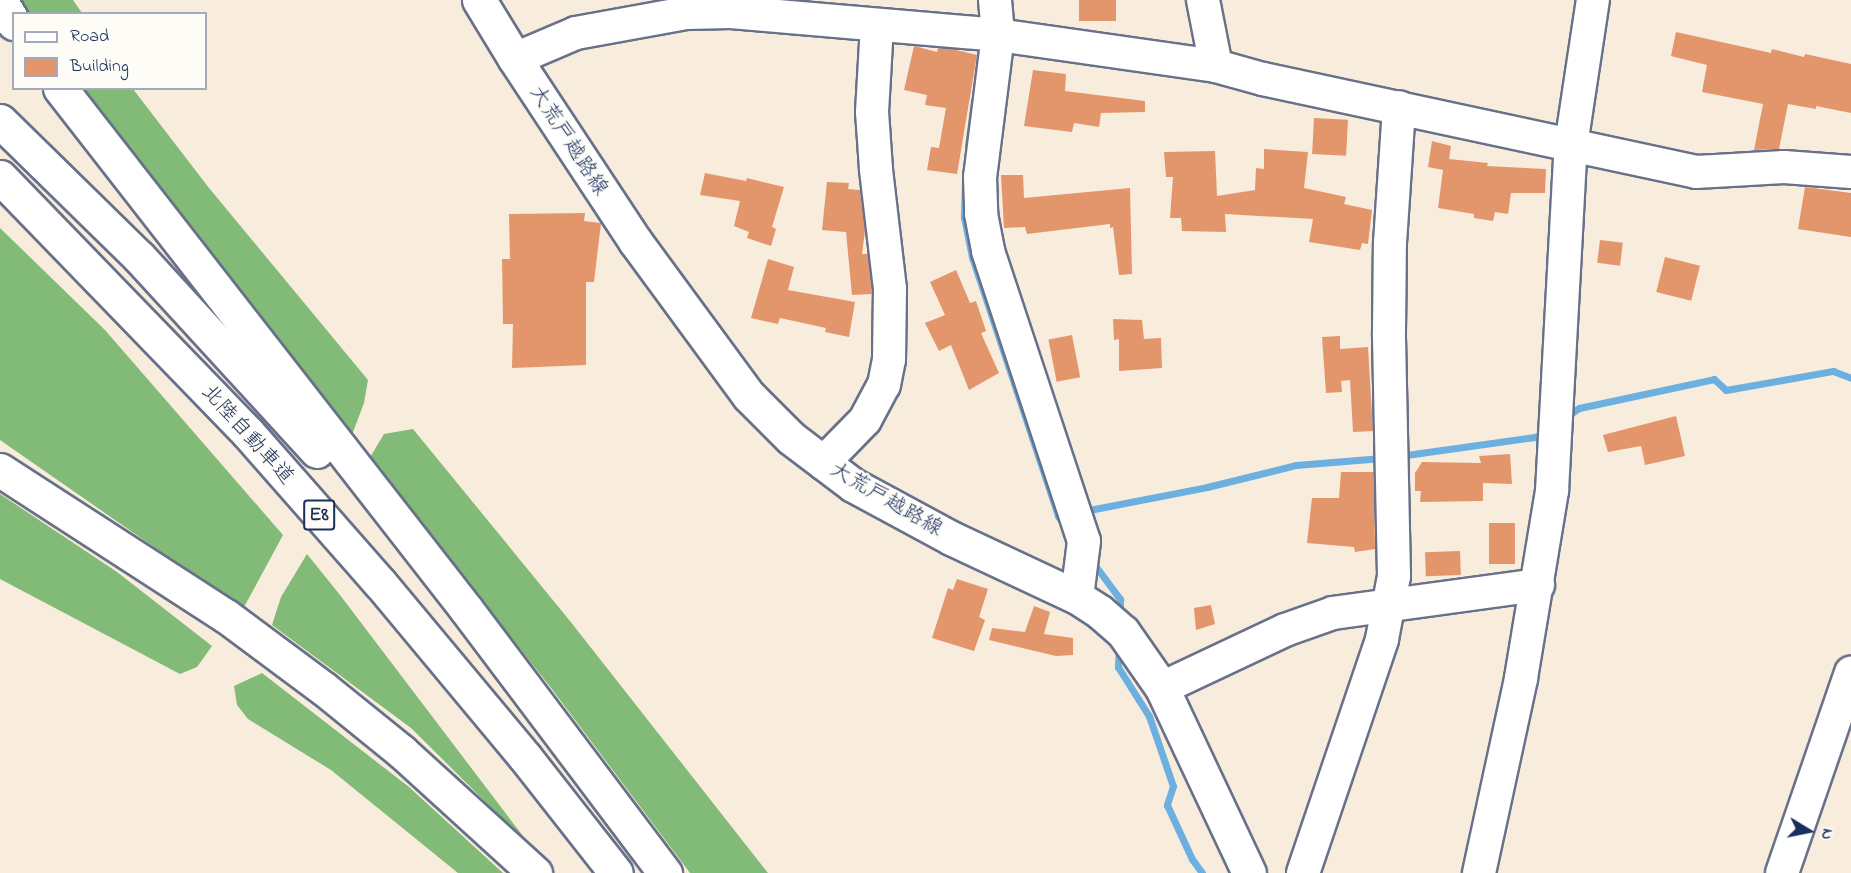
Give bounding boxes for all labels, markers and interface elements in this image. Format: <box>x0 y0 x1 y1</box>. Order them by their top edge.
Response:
legend <box>12 12 207 90</box>
text: Road <box>70 24 109 50</box>
text: Building <box>70 54 129 80</box>
street label: 大荒戸越路線 <box>523 81 613 201</box>
street label: 北陸自動車道 <box>195 380 299 490</box>
street label: 大荒戸越路線 <box>825 458 947 542</box>
road number: E8 <box>302 498 336 532</box>
north arrow <box>1779 801 1839 861</box>
text: N <box>1814 827 1839 842</box>

